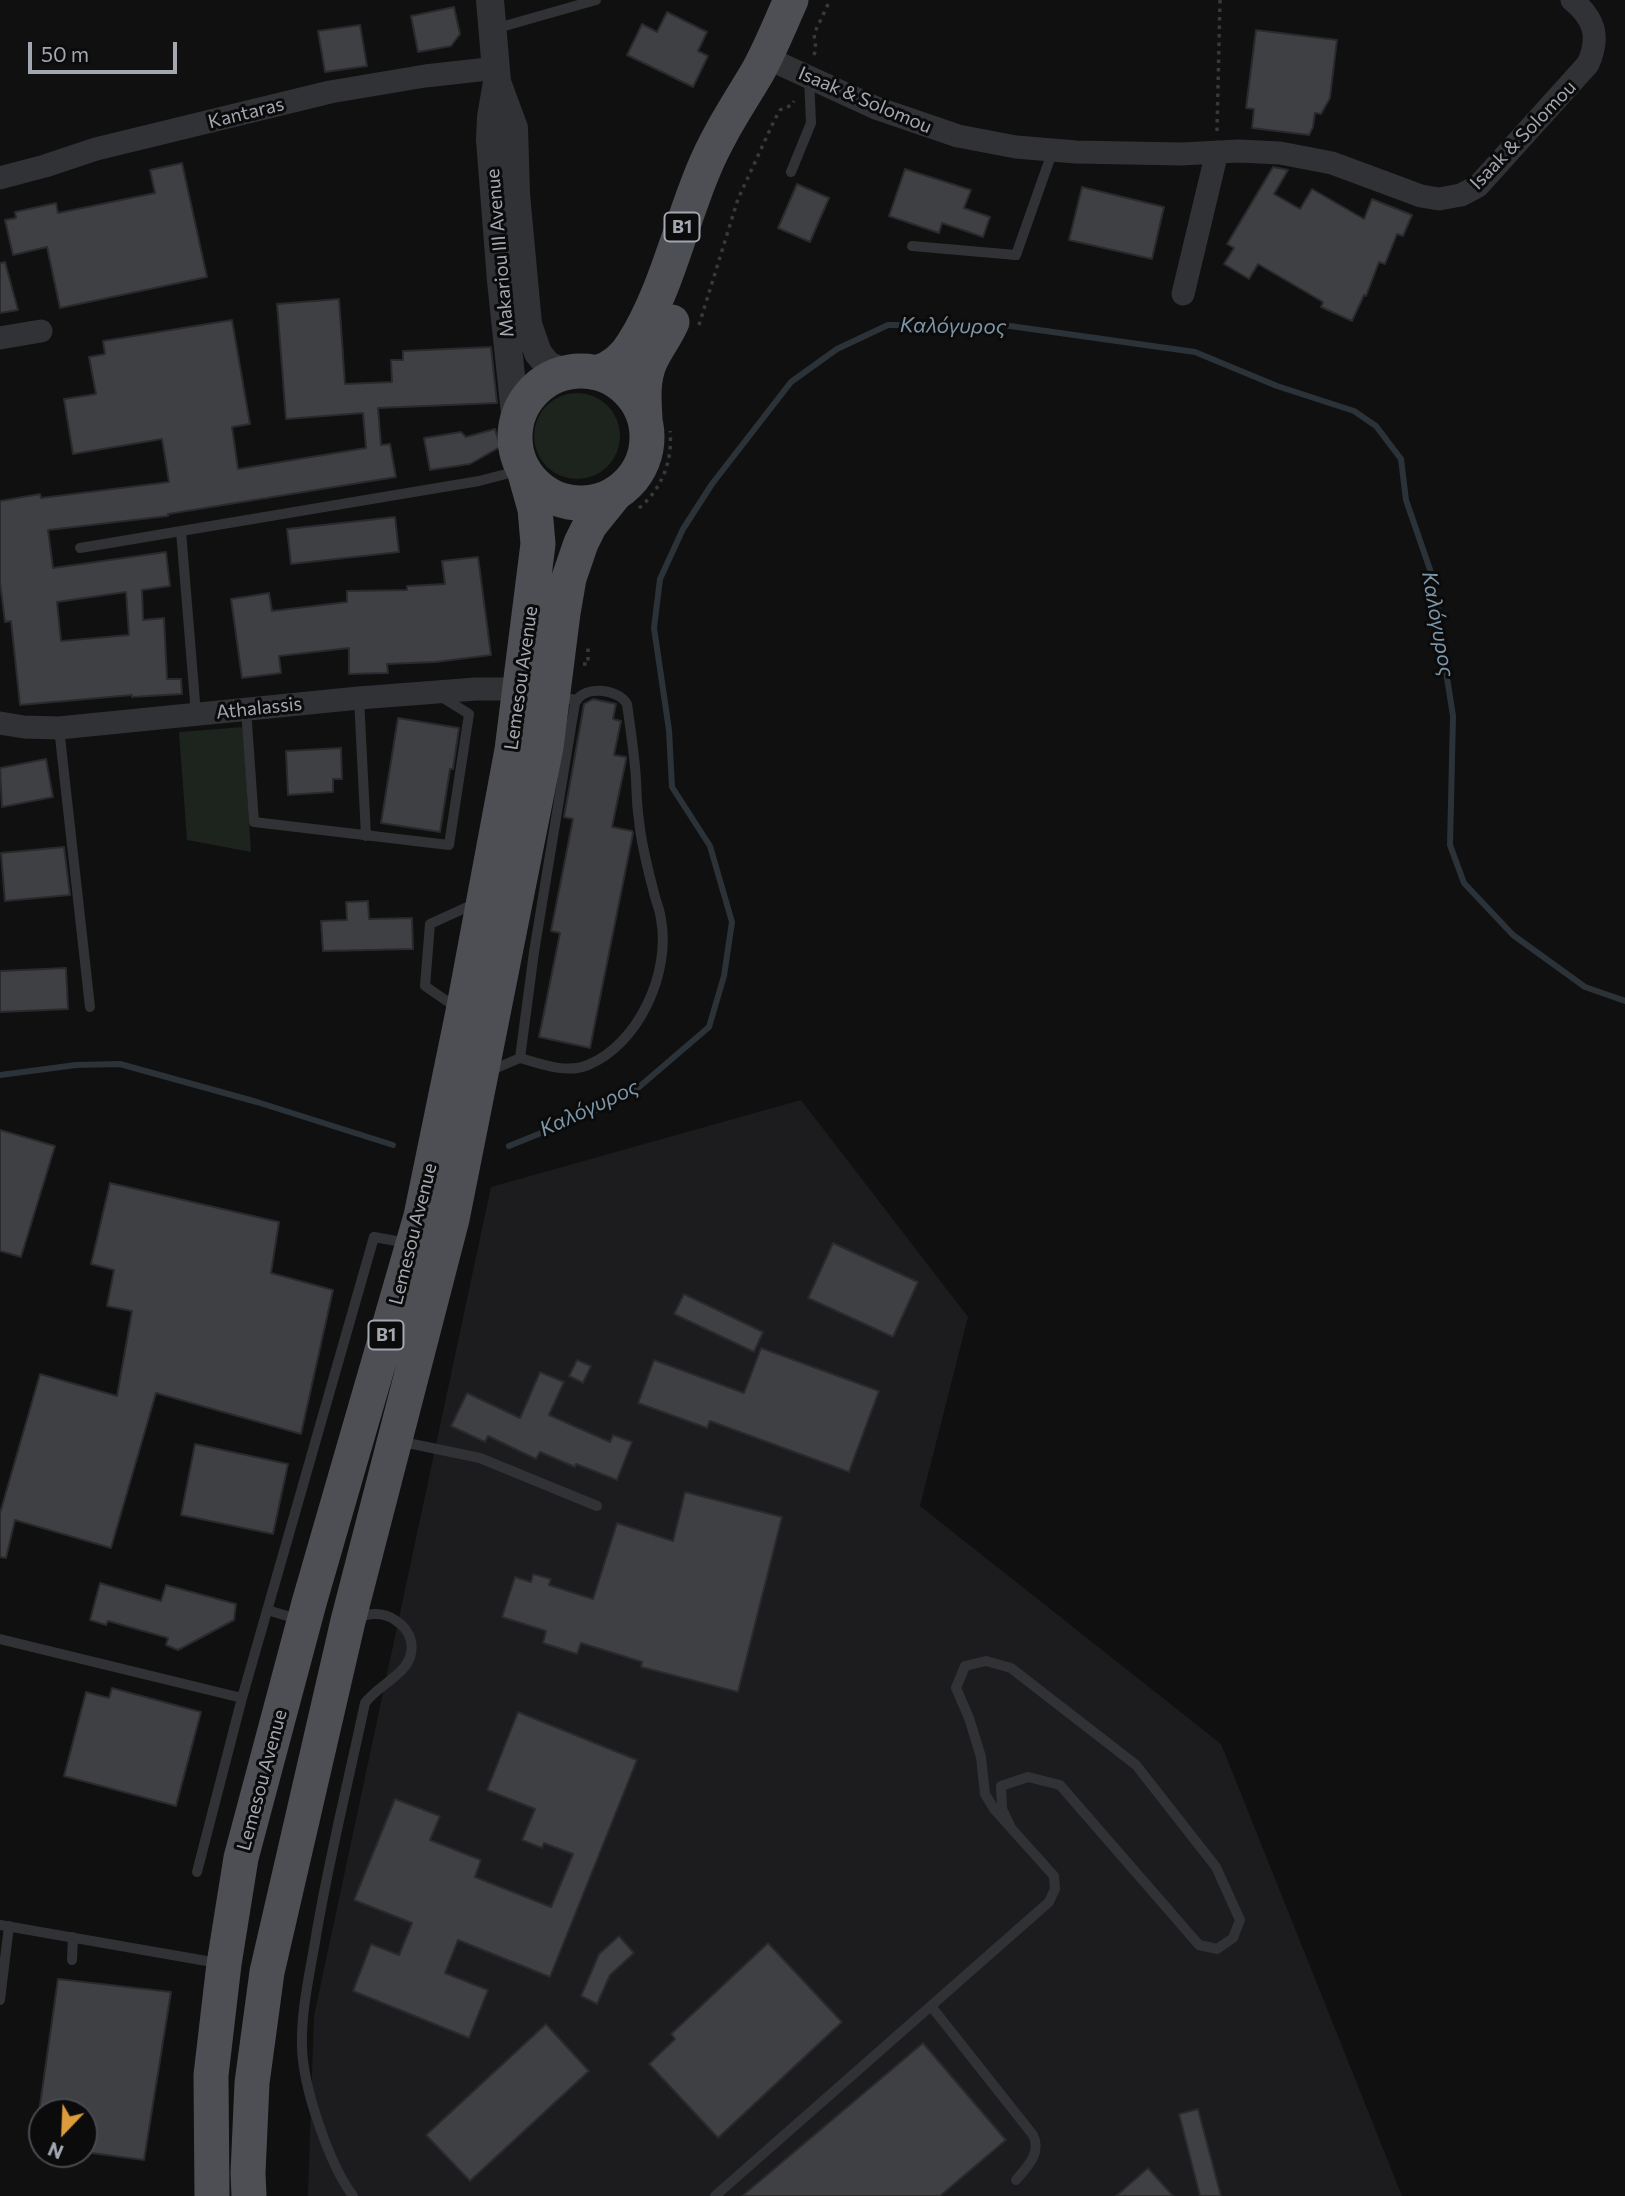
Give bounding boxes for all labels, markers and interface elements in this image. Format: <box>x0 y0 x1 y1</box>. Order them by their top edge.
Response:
scale bar <box>32 28 180 72</box>
text: 50 m <box>41 41 89 66</box>
street label: Isaak & Solomou <box>795 62 935 138</box>
street label: Isaak & Solomou <box>1465 76 1581 194</box>
street label: Kantaras <box>206 93 286 133</box>
street label: Makariou III Avenue <box>481 168 519 338</box>
road number: B1 <box>664 212 700 242</box>
water label: Καλόγυρος <box>900 312 1006 340</box>
water label: Καλόγυρος <box>1416 569 1460 679</box>
street label: Lemesou Avenue <box>500 605 542 751</box>
street label: Athalassis <box>215 692 303 724</box>
water label: Καλόγυρος <box>535 1074 643 1142</box>
street label: Lemesou Avenue <box>384 1161 442 1307</box>
road number: B1 <box>368 1320 404 1350</box>
street label: Lemesou Avenue <box>232 1707 292 1853</box>
north arrow <box>28 2098 98 2168</box>
text: N <box>44 2138 66 2164</box>

